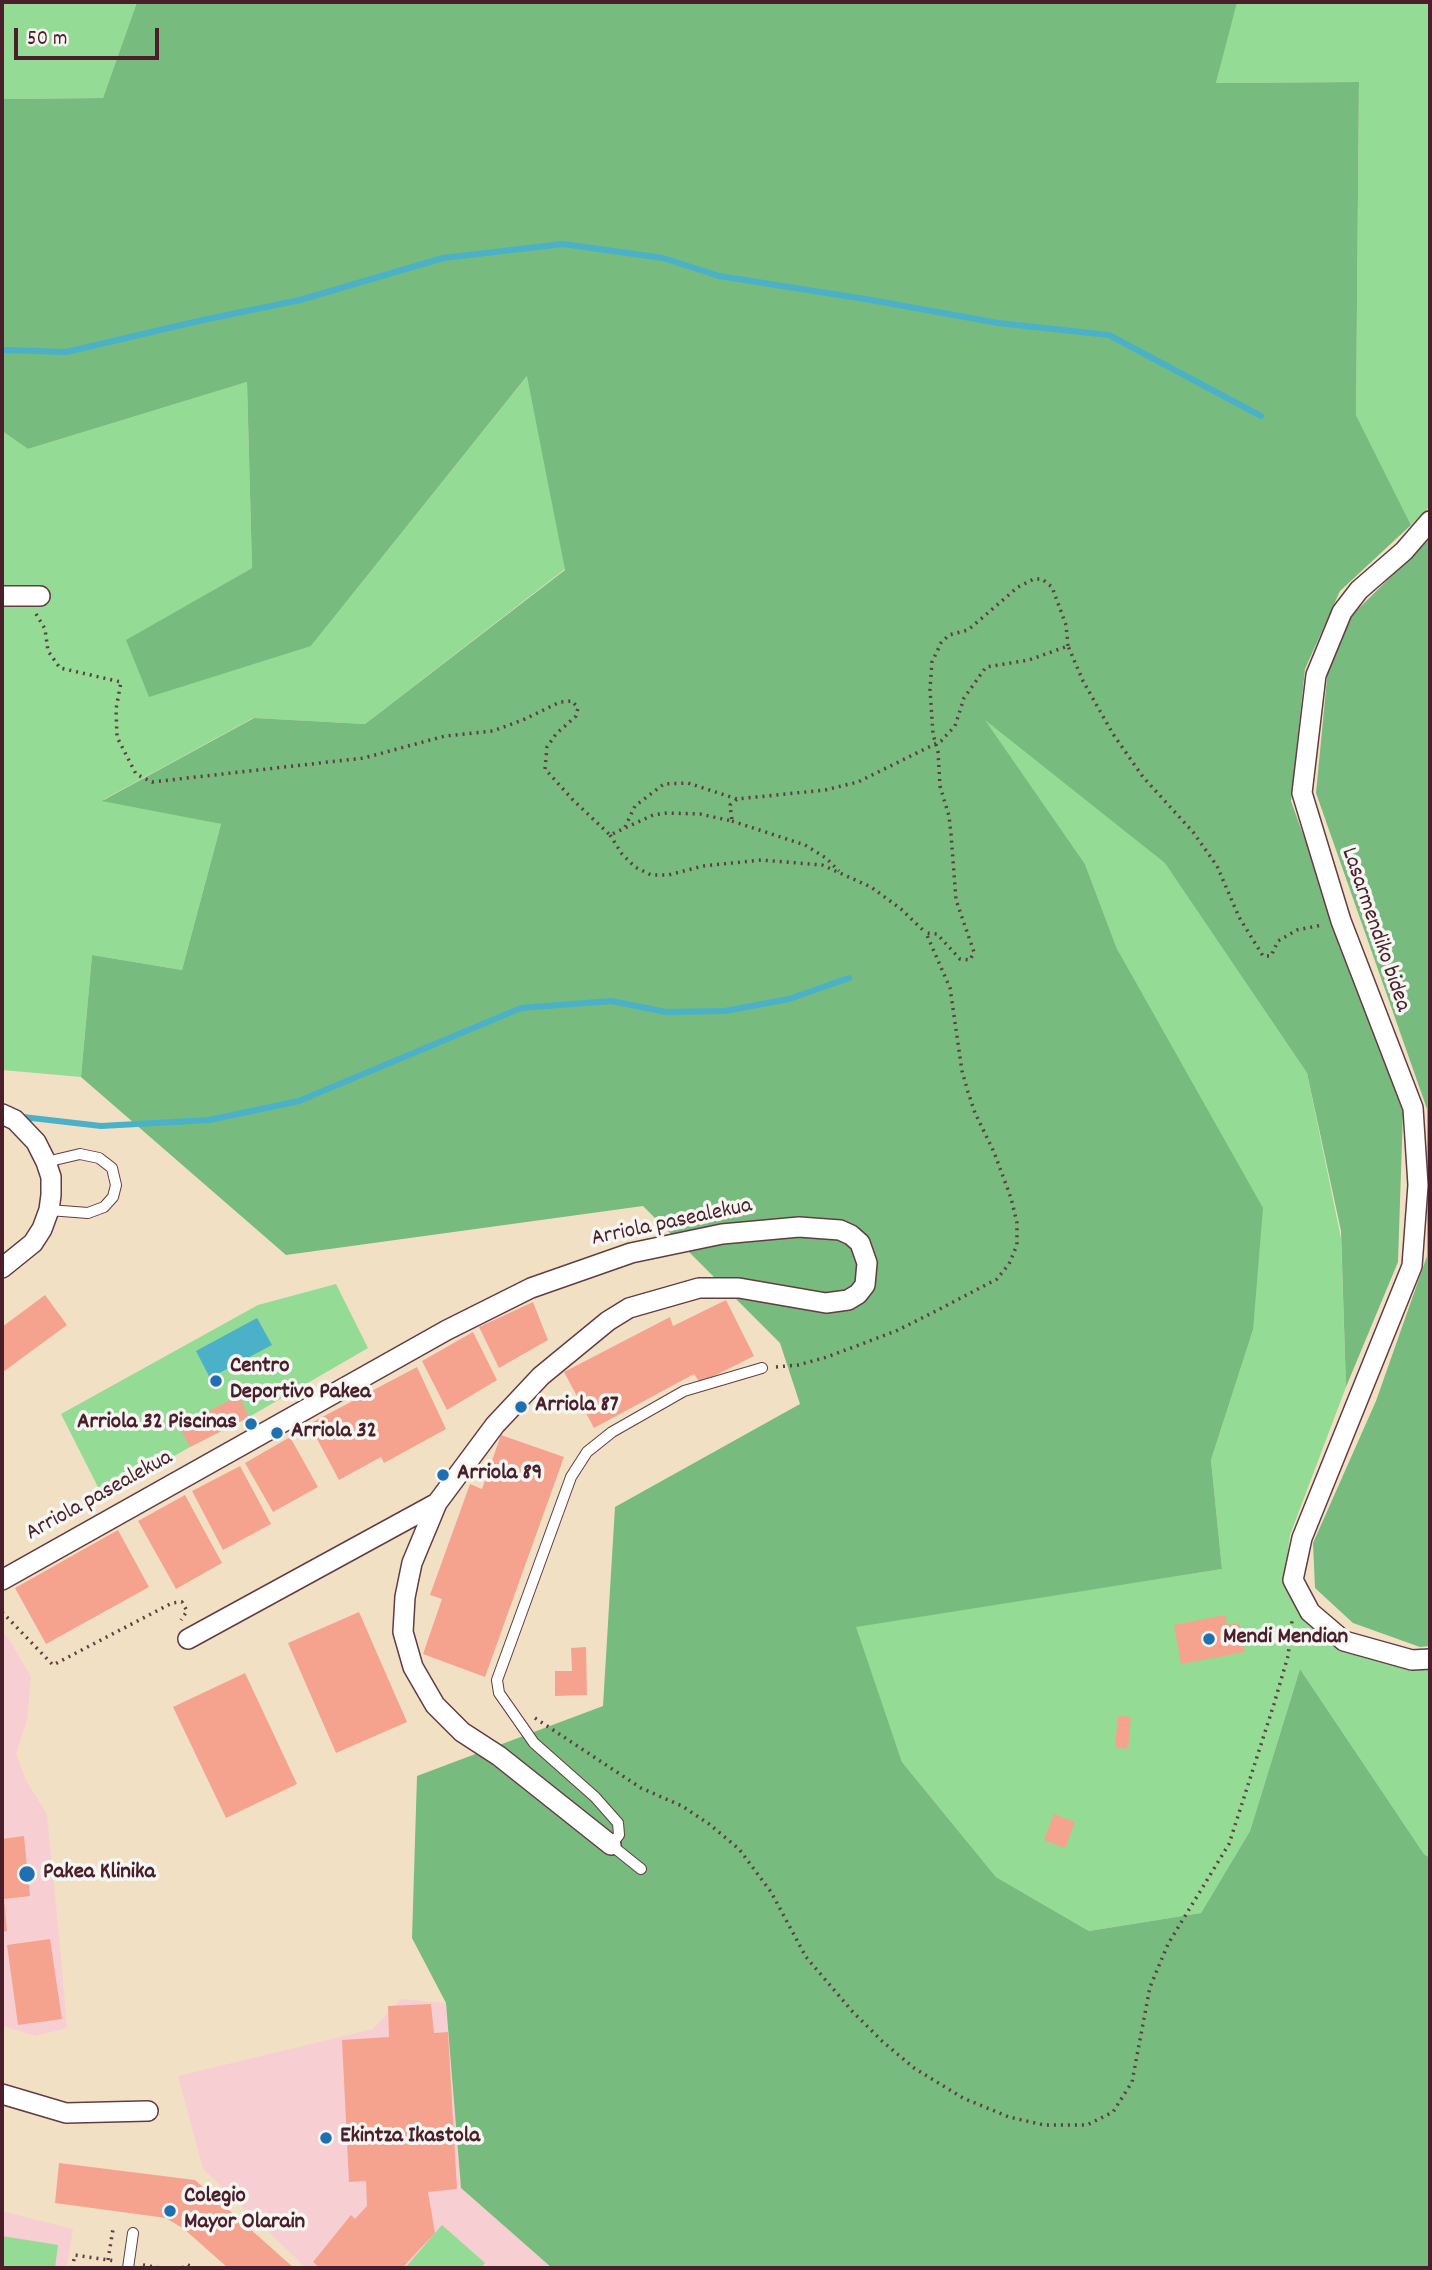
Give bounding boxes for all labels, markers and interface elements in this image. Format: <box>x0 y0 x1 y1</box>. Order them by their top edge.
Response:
scale bar <box>18 14 163 58</box>
text: 50 m <box>27 25 67 55</box>
street label: Lasarmendiko bidea <box>1333 844 1415 1016</box>
street label: Arriola pasealekua <box>589 1194 755 1254</box>
place label: Centro Deportivo Pakea <box>230 1354 371 1408</box>
marker: Centro Deportivo Pakea <box>208 1373 224 1389</box>
place label: Arriola 87 <box>535 1393 619 1421</box>
marker: Arriola 87 <box>513 1399 529 1415</box>
place label: Arriola 32 Piscinas <box>77 1410 237 1438</box>
marker: Arriola 32 Piscinas <box>243 1416 259 1432</box>
place label: Arriola 32 <box>291 1419 377 1447</box>
marker: Arriola 32 <box>269 1425 285 1441</box>
street label: Arriola pasealekua <box>22 1445 178 1549</box>
place label: Arriola 89 <box>457 1461 542 1489</box>
marker: Arriola 89 <box>435 1467 451 1483</box>
place label: Mendi Mendian <box>1223 1625 1348 1653</box>
marker: Mendi Mendian <box>1201 1631 1217 1647</box>
place label: Pakea Klinika <box>43 1860 155 1888</box>
marker: Pakea Klinika <box>17 1864 37 1884</box>
place label: Ekintza Ikastola <box>340 2124 480 2152</box>
marker: Ekintza Ikastola <box>318 2130 334 2146</box>
place label: Colegio Mayor Olarain <box>184 2184 305 2238</box>
marker: Colegio Mayor Olarain <box>162 2203 178 2219</box>

